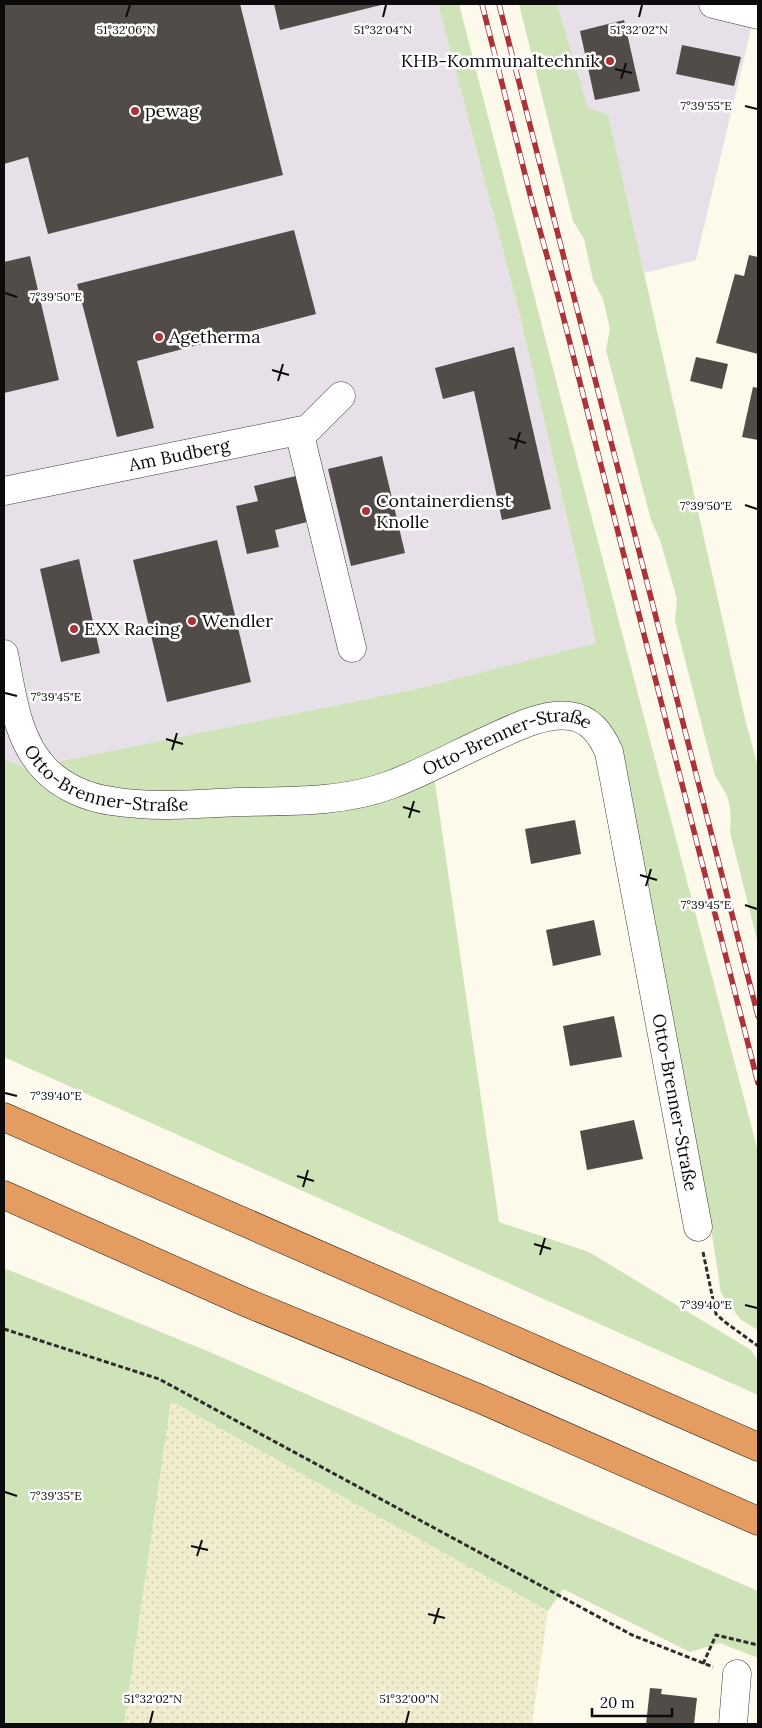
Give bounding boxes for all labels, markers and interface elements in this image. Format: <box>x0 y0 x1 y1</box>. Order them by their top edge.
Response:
text: 51°32'06"N <box>96 22 156 37</box>
text: 51°32'04"N <box>354 22 412 37</box>
text: 51°32'02"N <box>610 22 668 37</box>
place label: KHB-Kommunaltechnik <box>401 49 600 72</box>
marker: KHB-Kommunaltechnik <box>604 55 616 67</box>
text: 7°39'55"E <box>680 98 732 113</box>
place label: pewag <box>145 99 200 122</box>
marker: pewag <box>129 105 141 117</box>
text: 7°39'50"E <box>30 289 82 304</box>
place label: Agetherma <box>168 325 260 348</box>
marker: Agetherma <box>153 331 165 343</box>
street label: Am Budberg <box>126 433 233 476</box>
place label: Containerdienst Knolle <box>376 489 511 533</box>
text: 7°39'50"E <box>680 498 732 513</box>
marker: Containerdienst Knolle <box>360 505 372 517</box>
place label: Wendler <box>202 609 273 632</box>
marker: Wendler <box>186 615 198 627</box>
place label: EXX Racing <box>84 617 181 640</box>
marker: EXX Racing <box>68 623 80 635</box>
text: 7°39'45"E <box>31 689 81 704</box>
street label: Otto-Brenner-Straße <box>419 703 597 781</box>
street label: Otto-Brenner-Straße <box>19 740 189 816</box>
text: 7°39'45"E <box>681 897 731 912</box>
street label: Otto-Brenner-Straße <box>647 1012 703 1193</box>
text: 7°39'40"E <box>30 1088 82 1103</box>
text: 7°39'40"E <box>680 1297 732 1312</box>
text: 7°39'35"E <box>30 1488 82 1503</box>
scale bar <box>592 1686 672 1718</box>
text: 51°32'02"N <box>124 1691 182 1706</box>
text: 51°32'00"N <box>379 1691 439 1706</box>
text: 20 m <box>600 1693 635 1712</box>

